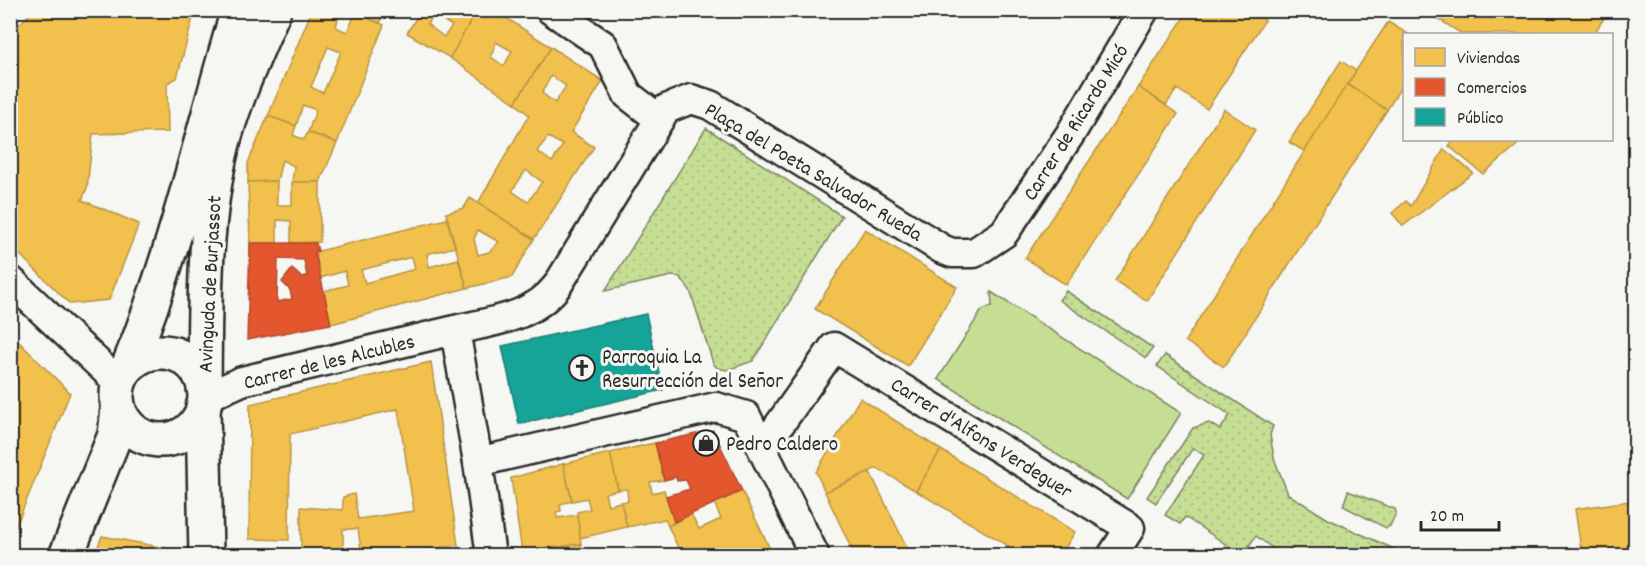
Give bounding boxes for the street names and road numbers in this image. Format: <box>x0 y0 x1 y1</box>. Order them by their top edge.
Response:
street label: Carrer de Ricardo Micó <box>1017 39 1138 208</box>
street label: Plaça del Poeta Salvador Rueda <box>698 96 928 251</box>
street label: Avinguda de Burjassot <box>192 195 232 374</box>
street label: Carrer de les Alcubles <box>241 328 419 400</box>
street label: Carrer d'Alfons Verdeguer <box>884 371 1077 508</box>

